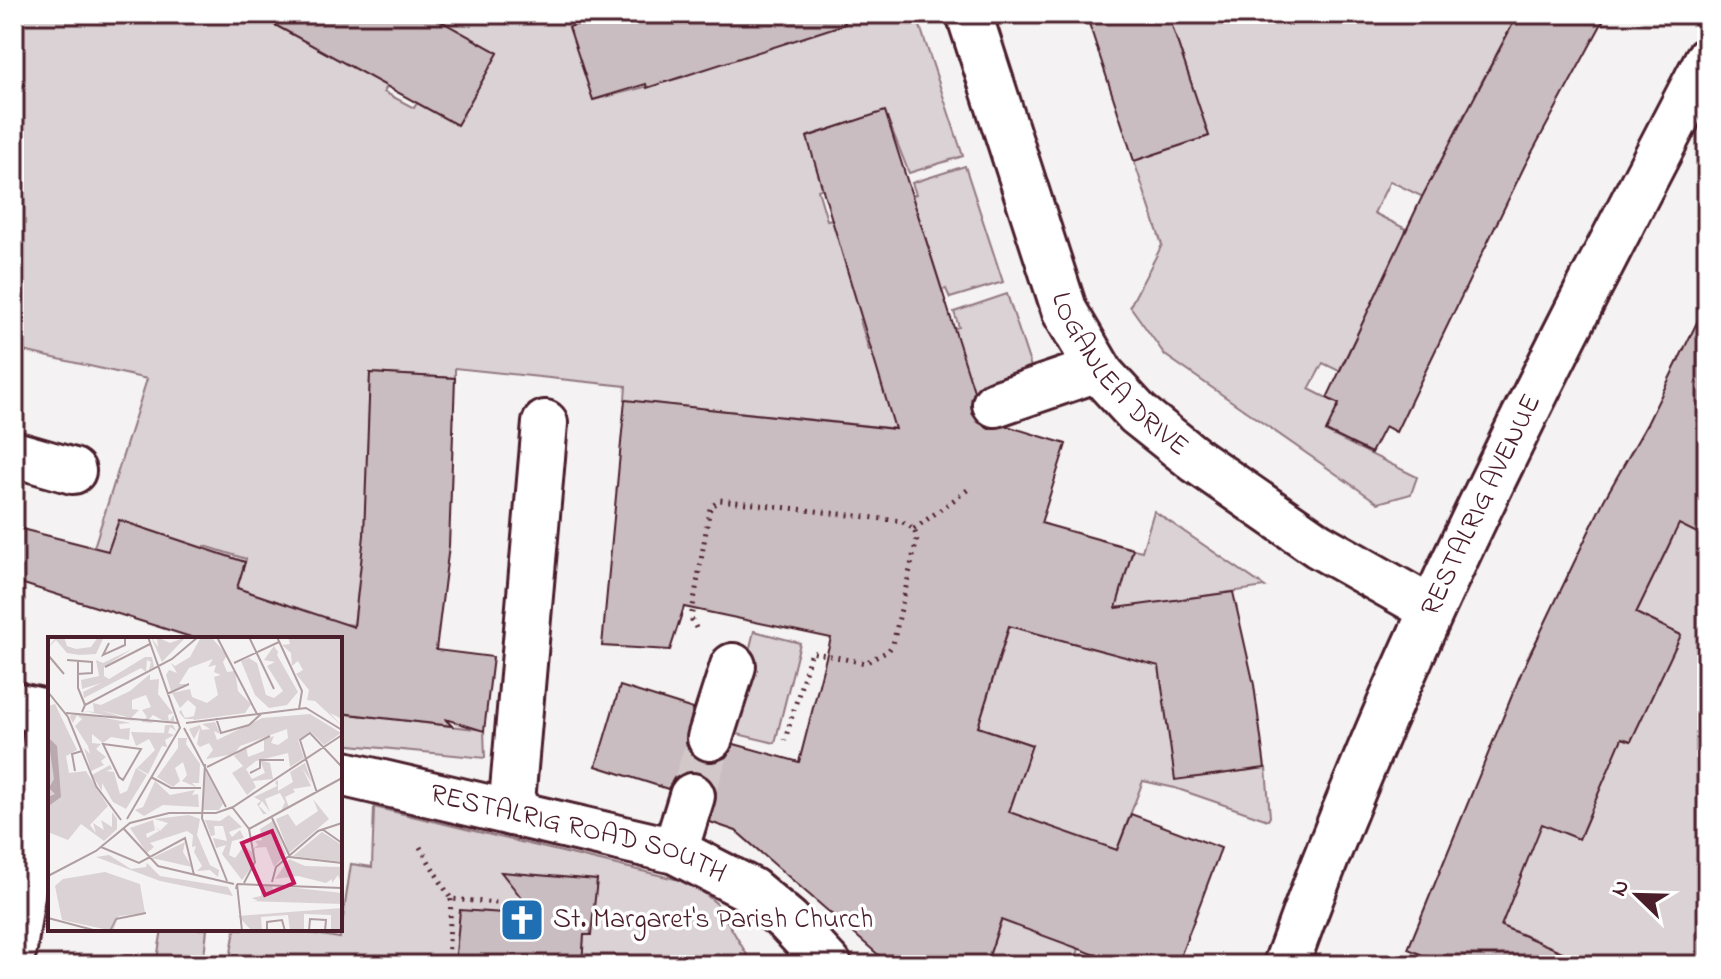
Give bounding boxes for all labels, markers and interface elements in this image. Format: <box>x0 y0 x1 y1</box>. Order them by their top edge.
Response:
street label: LOGANLEA DRIVE <box>1039 287 1197 467</box>
street label: RESTALRIG AVENUE <box>1411 387 1552 623</box>
inset map <box>48 637 342 931</box>
street label: RESTALRIG ROAD SOUTH <box>426 774 733 894</box>
north arrow <box>1597 855 1677 935</box>
text: N <box>1604 875 1639 901</box>
church icon: St. Margaret's Parish Church <box>498 896 546 944</box>
place label: St. Margaret's Parish Church <box>553 900 873 941</box>

